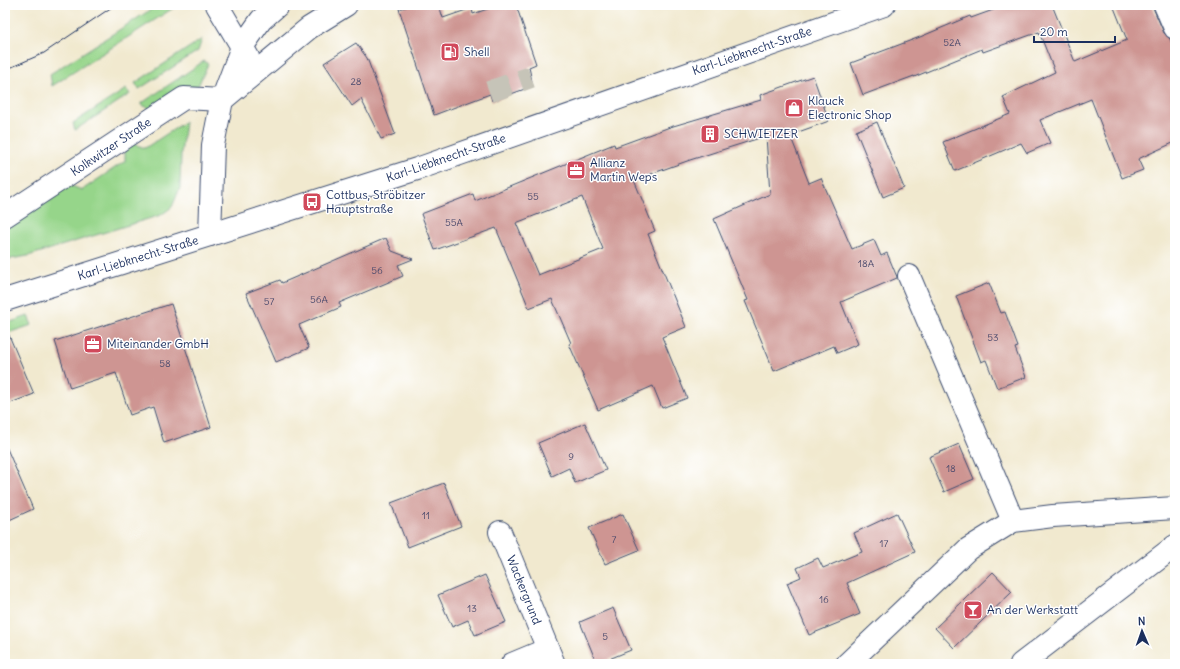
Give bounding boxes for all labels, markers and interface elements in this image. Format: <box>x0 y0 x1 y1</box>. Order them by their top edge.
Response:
scale bar <box>1034 18 1115 44</box>
street label: Karl-Liebknecht-Straße <box>690 23 814 78</box>
text: 20 m <box>1040 24 1068 39</box>
house number: 52A <box>943 36 961 49</box>
fuel station icon: Shell <box>439 41 461 63</box>
place label: Shell <box>464 44 489 59</box>
house number: 28 <box>350 75 362 88</box>
place label: Klauck Electronic Shop <box>808 93 892 122</box>
shop icon: Klauck Electronic Shop <box>783 97 805 119</box>
street label: Kolkwitzer Straße <box>68 114 154 179</box>
building icon: SCHWIETZER <box>699 123 721 145</box>
place label: SCHWIETZER <box>724 126 798 141</box>
street label: Karl-Liebknecht-Straße <box>384 130 508 185</box>
place label: Allianz Martin Weps <box>590 155 657 184</box>
office icon: Allianz Martin Weps <box>565 159 587 181</box>
place label: Cottbus, Ströbitzer Hauptstraße <box>326 187 425 216</box>
house number: 55 <box>527 190 539 203</box>
bus stop icon: Cottbus, Ströbitzer Hauptstraße <box>301 191 323 213</box>
house number: 55A <box>445 216 464 229</box>
street label: Karl-Liebknecht-Straße <box>76 232 200 283</box>
house number: 18A <box>858 257 875 270</box>
house number: 56 <box>371 264 383 277</box>
house number: 56A <box>310 293 329 306</box>
house number: 57 <box>264 295 274 308</box>
house number: 53 <box>987 331 999 344</box>
office icon: Miteinander GmbH <box>82 333 104 355</box>
place label: Miteinander GmbH <box>107 336 209 351</box>
house number: 58 <box>159 357 171 370</box>
house number: 9 <box>568 450 574 463</box>
house number: 18 <box>946 462 956 475</box>
house number: 11 <box>422 509 430 522</box>
house number: 7 <box>612 533 617 546</box>
house number: 17 <box>880 537 889 550</box>
street label: Wackergrund <box>504 553 545 627</box>
house number: 16 <box>819 593 829 606</box>
bar icon: An der Werkstatt <box>962 599 984 621</box>
house number: 13 <box>467 602 477 615</box>
place label: An der Werkstatt <box>987 602 1078 617</box>
north arrow <box>1122 611 1162 651</box>
text: N <box>1138 614 1146 628</box>
house number: 5 <box>602 630 608 643</box>

